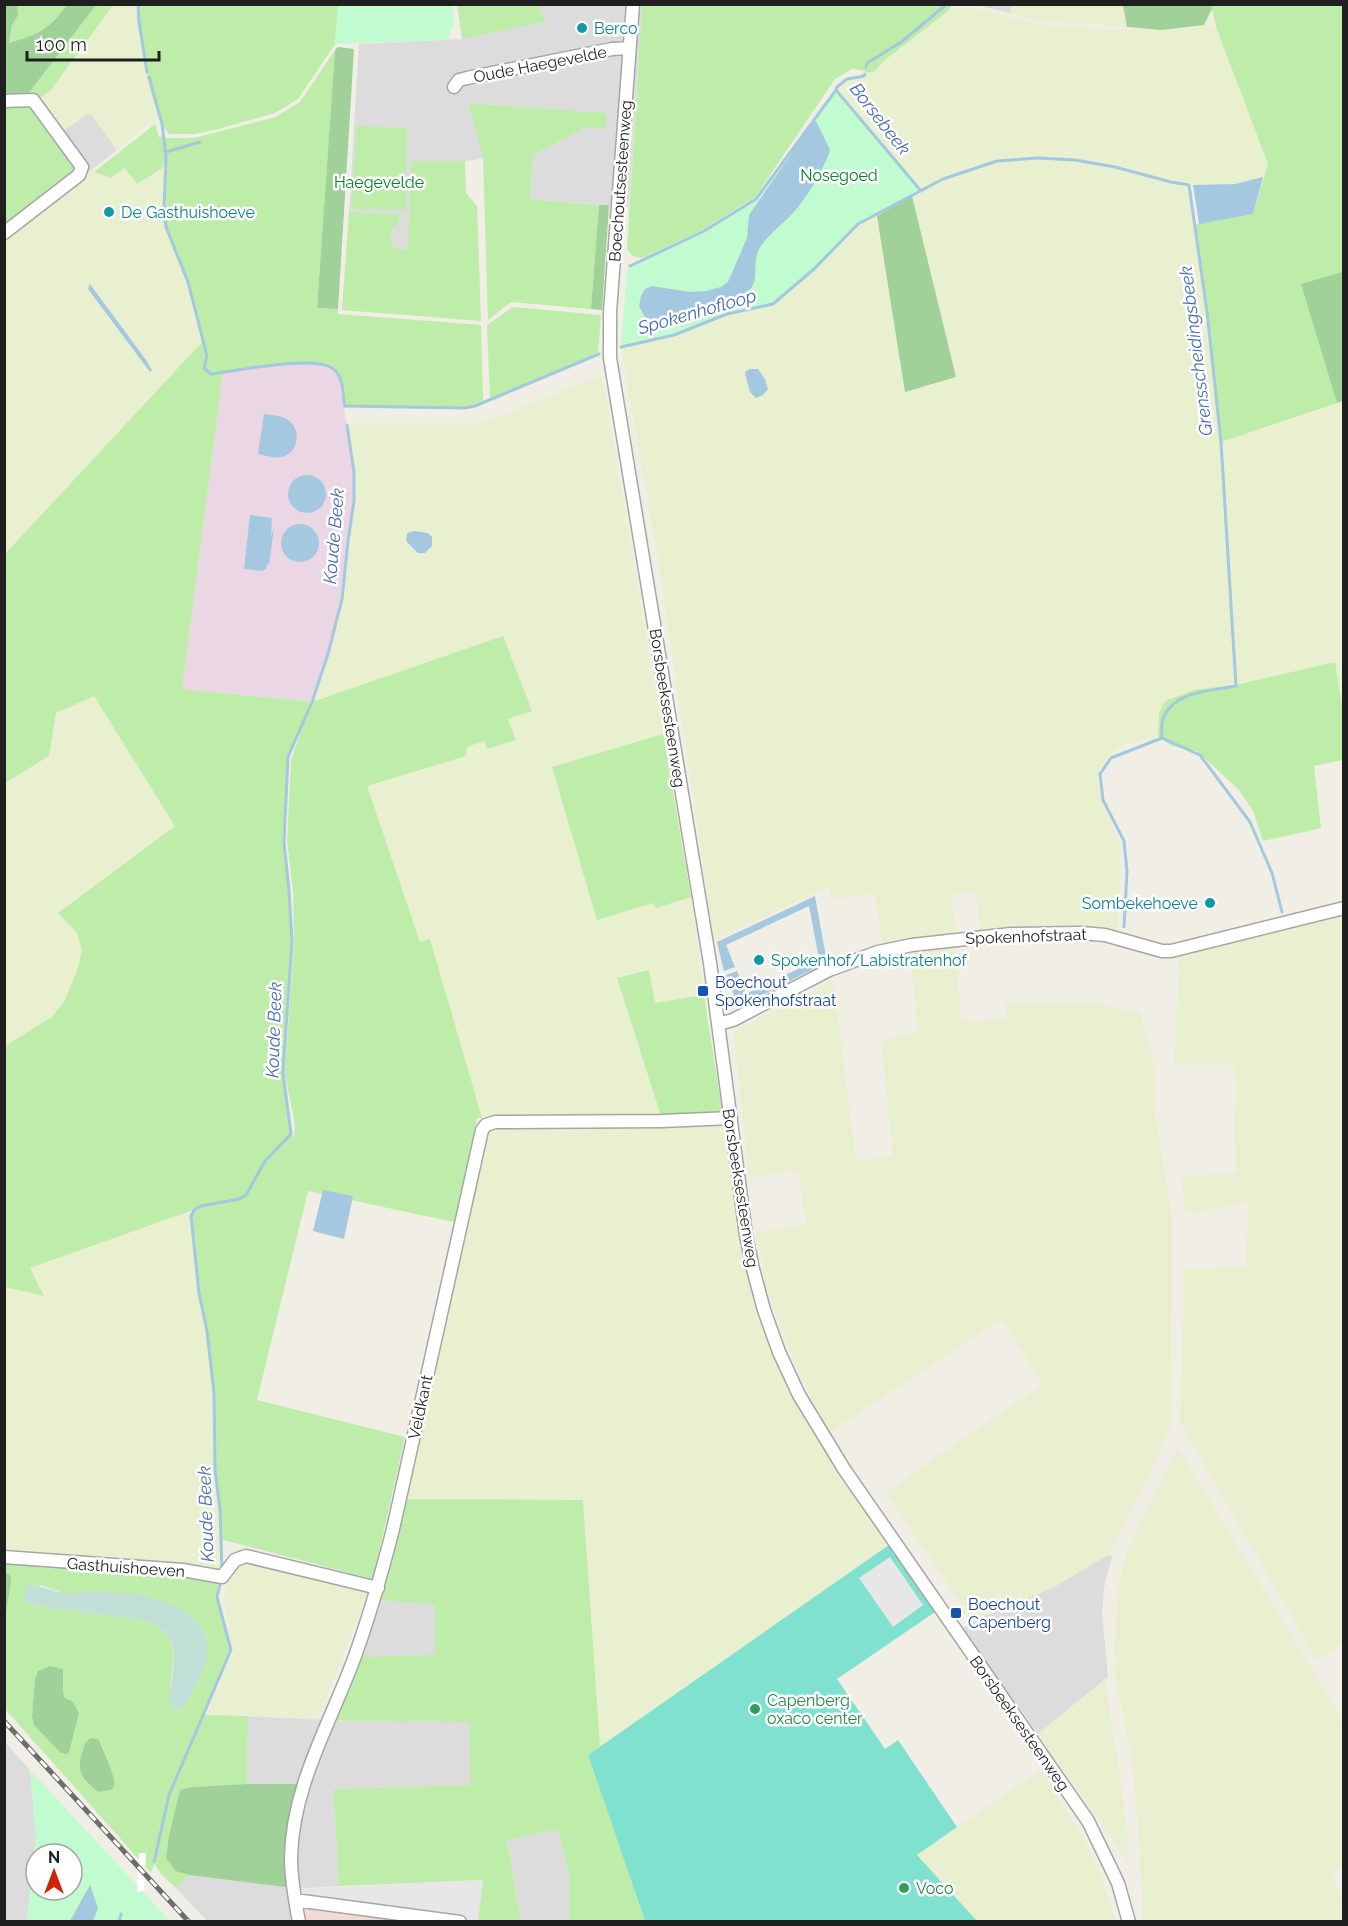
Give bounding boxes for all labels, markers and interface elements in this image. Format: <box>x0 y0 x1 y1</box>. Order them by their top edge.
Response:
place label: Berco <box>594 19 638 38</box>
marker: Berco <box>575 21 589 35</box>
scale bar <box>27 24 159 62</box>
text: 100 m <box>36 34 87 55</box>
street label: Oude Haegevelde <box>472 42 608 87</box>
water label: Borsebeek <box>846 78 915 159</box>
street label: Boechoutsesteenweg <box>605 100 636 263</box>
park label: Nosegoed <box>800 166 878 185</box>
park label: Haegevelde <box>334 173 424 192</box>
place label: De Gasthuishoeve <box>121 203 255 222</box>
marker: De Gasthuishoeve <box>102 205 116 219</box>
water label: Grensscheidingsbeek <box>1175 265 1216 437</box>
water label: Spokenhofloop <box>634 285 759 339</box>
water label: Koude Beek <box>319 487 348 585</box>
street label: Borsbeeksesteenweg <box>646 627 689 789</box>
place label: Sombekehoeve <box>1082 894 1198 913</box>
marker: Sombekehoeve <box>1203 896 1217 910</box>
street label: Spokenhofstraat <box>965 925 1088 948</box>
place label: Spokenhof/Labistratenhof <box>771 951 967 970</box>
marker: Spokenhof/Labistratenhof <box>752 953 766 967</box>
place label: Boechout Spokenhofstraat <box>715 973 837 1010</box>
water label: Koude Beek <box>261 981 286 1078</box>
marker: Boechout Spokenhofstraat <box>696 984 710 998</box>
street label: Borsbeeksesteenweg <box>719 1107 762 1269</box>
street label: Veldkant <box>404 1373 437 1441</box>
water label: Koude Beek <box>193 1465 218 1563</box>
street label: Gasthuishoeven <box>66 1554 186 1581</box>
place label: Boechout Capenberg <box>968 1595 1051 1632</box>
marker: Boechout Capenberg <box>949 1606 963 1620</box>
street label: Borsbeeksesteenweg <box>966 1652 1073 1795</box>
place label: Capenberg oxaco center <box>767 1691 863 1728</box>
marker: Capenberg oxaco center <box>748 1702 762 1716</box>
north arrow <box>24 1842 84 1902</box>
text: N <box>48 1848 60 1867</box>
place label: Voco <box>916 1879 954 1898</box>
marker: Voco <box>897 1881 911 1895</box>

